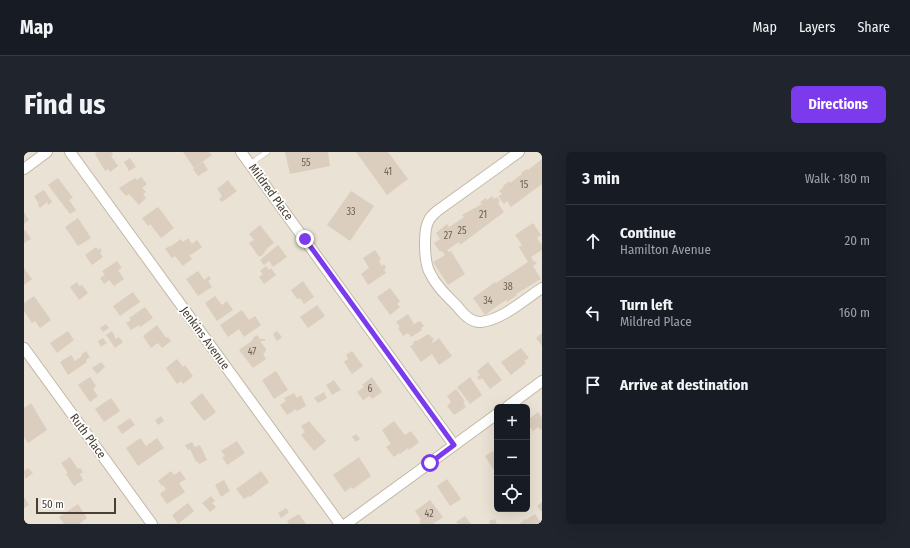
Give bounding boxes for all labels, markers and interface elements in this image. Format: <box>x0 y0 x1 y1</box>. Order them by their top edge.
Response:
text: Map <box>20 16 53 39</box>
text: Map <box>753 19 777 36</box>
text: Layers <box>799 19 835 36</box>
text: Share <box>857 19 890 36</box>
button: Directions <box>791 86 886 123</box>
text: Find us <box>24 88 106 121</box>
house number: 55 <box>301 157 311 169</box>
street label: Mildred Place <box>246 161 296 223</box>
house number: 41 <box>384 166 392 178</box>
text: 3 min <box>582 168 620 189</box>
text: Walk · 180 m <box>805 171 870 186</box>
house number: 15 <box>520 179 529 191</box>
house number: 33 <box>346 206 356 218</box>
house number: 21 <box>479 209 487 221</box>
text: Continue <box>620 224 676 242</box>
house number: 25 <box>458 225 467 237</box>
route end <box>296 230 314 248</box>
house number: 27 <box>444 230 452 242</box>
icon: ahead <box>582 230 604 252</box>
text: 20 m <box>844 233 870 248</box>
text: Hamilton Avenue <box>620 242 711 257</box>
house number: 38 <box>503 281 513 293</box>
house number: 34 <box>483 295 493 307</box>
text: Turn left <box>620 296 673 314</box>
icon: left <box>582 302 604 324</box>
street label: Jenkins Avenue <box>177 304 233 372</box>
text: 160 m <box>839 305 870 320</box>
text: Mildred Place <box>620 314 692 329</box>
house number: 47 <box>248 346 256 358</box>
icon: arrive <box>582 374 604 396</box>
text: Arrive at destination <box>620 376 748 394</box>
house number: 6 <box>368 383 373 395</box>
map controls <box>494 404 530 512</box>
button: + <box>494 404 530 440</box>
street label: Ruth Place <box>67 411 109 461</box>
button: − <box>494 440 530 476</box>
route start <box>421 454 439 472</box>
button: locate <box>494 476 530 512</box>
scale bar <box>36 496 116 515</box>
text: 50 m <box>42 498 64 511</box>
house number: 42 <box>424 508 434 520</box>

